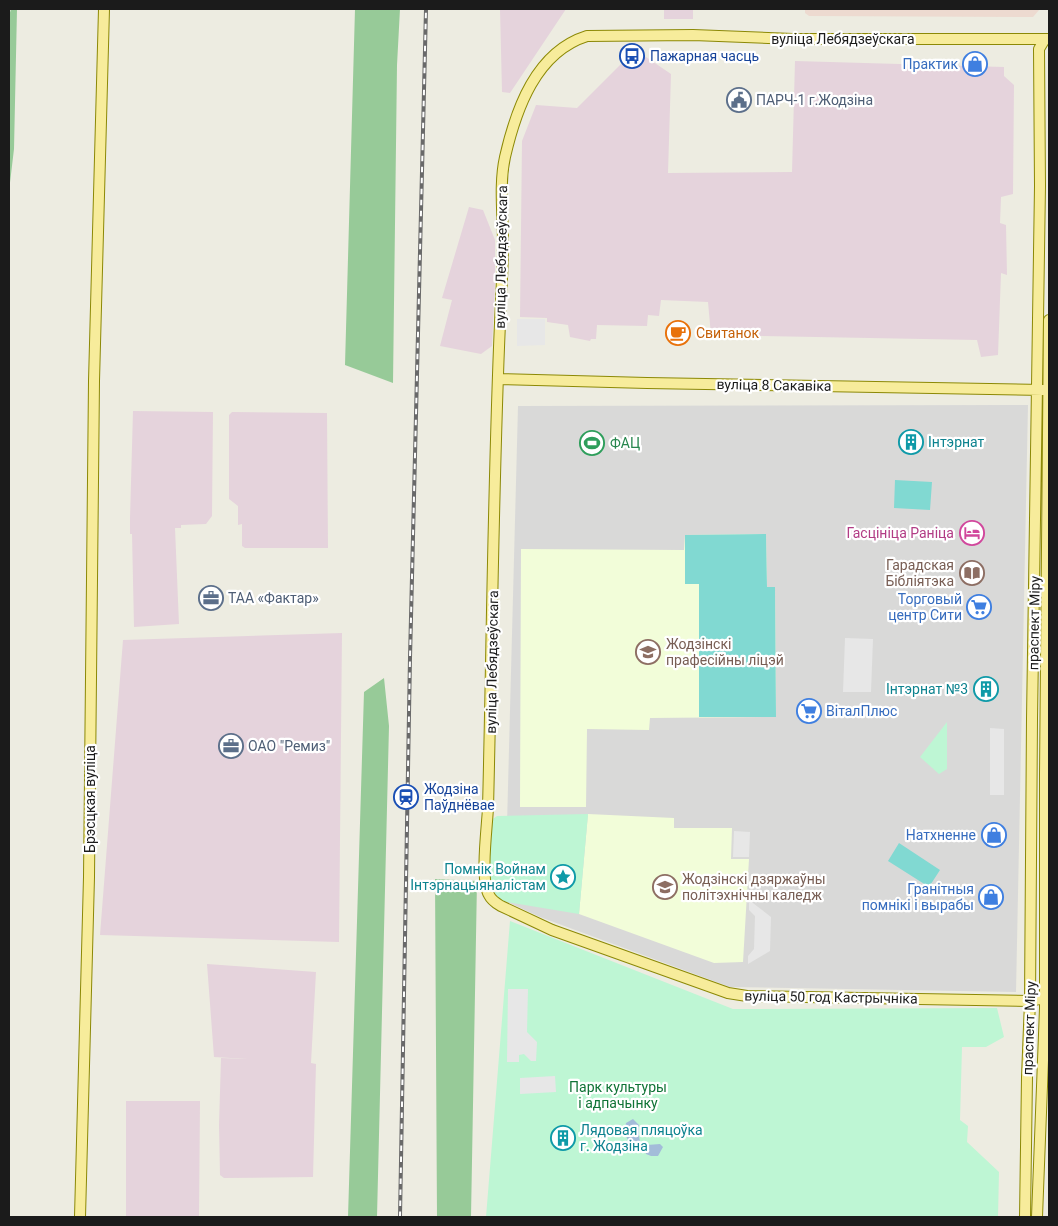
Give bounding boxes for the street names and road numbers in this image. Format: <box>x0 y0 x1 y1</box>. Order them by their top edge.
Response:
street label: вуліца Лебядзеўскага <box>771 31 915 47</box>
street label: вуліца Лебядзеўскага <box>492 185 510 329</box>
street label: вуліца 8 Сакавіка <box>716 376 832 394</box>
street label: праспект Міру <box>1025 575 1043 670</box>
street label: вуліца Лебядзеўскага <box>483 590 501 734</box>
street label: Брэсцкая вуліца <box>82 745 98 853</box>
street label: праспект Міру <box>1019 980 1039 1075</box>
street label: вуліца 50 год Кастрычніка <box>744 987 918 1007</box>

